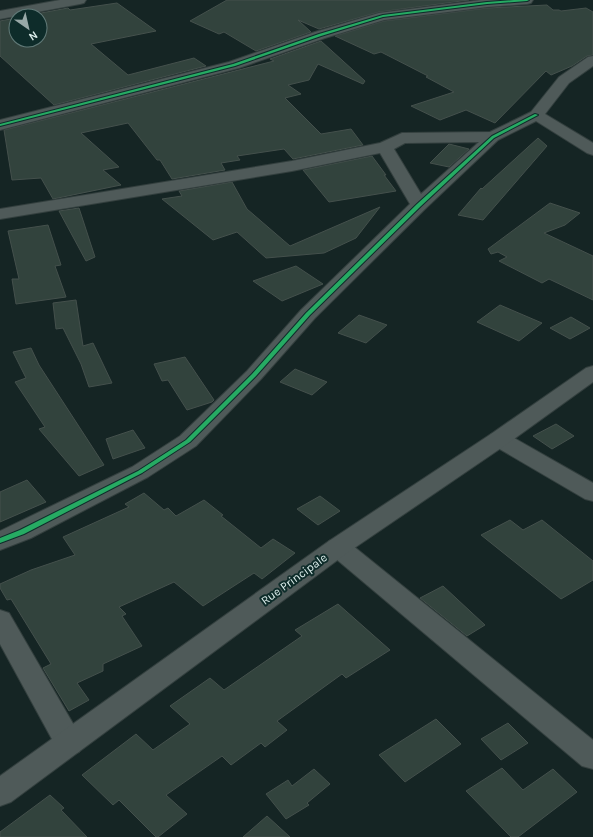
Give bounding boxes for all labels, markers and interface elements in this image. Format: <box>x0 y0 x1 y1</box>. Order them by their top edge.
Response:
north arrow <box>8 8 48 48</box>
text: N <box>26 28 40 43</box>
street label: Rue Principale <box>258 550 330 608</box>

